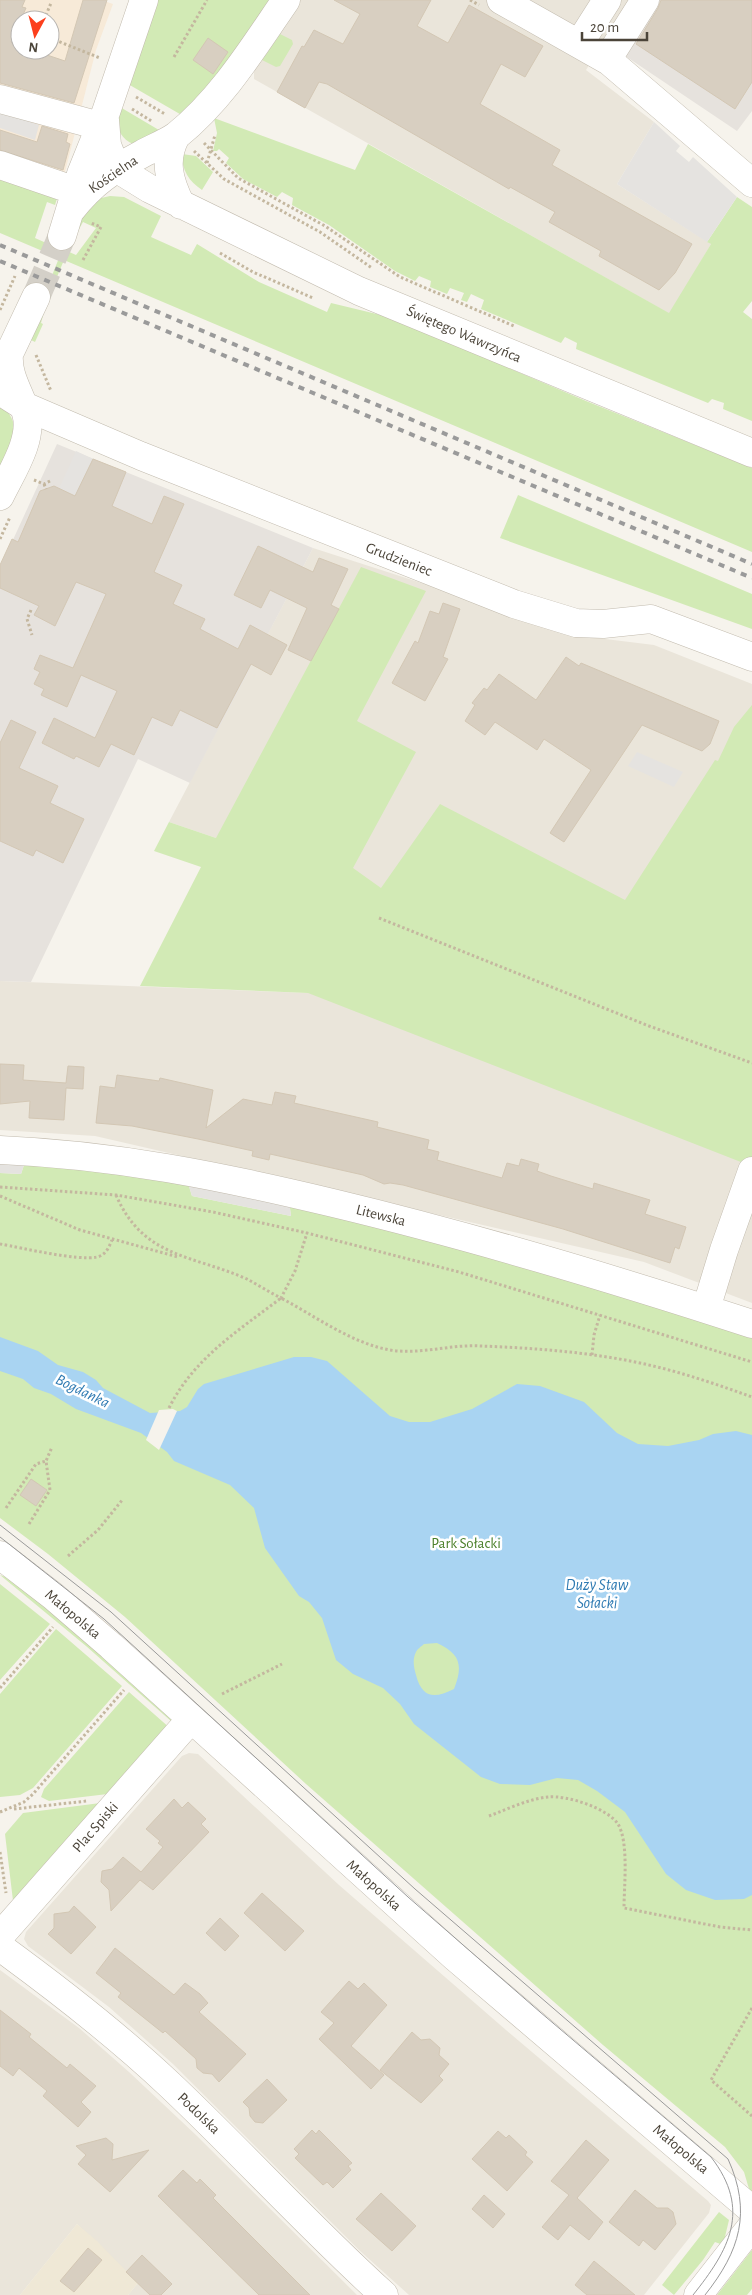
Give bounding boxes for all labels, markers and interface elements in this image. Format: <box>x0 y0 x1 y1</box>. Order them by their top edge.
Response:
north arrow <box>10 10 60 60</box>
scale bar <box>582 10 647 42</box>
text: 20 m <box>590 20 619 35</box>
text: N <box>28 39 39 54</box>
street label: Kościelna <box>86 153 141 196</box>
street label: Świętego Wawrzyńca <box>404 302 524 365</box>
street label: Grudzieniec <box>364 540 434 579</box>
street label: Litewska <box>355 1202 407 1229</box>
water label: Bogdanka <box>53 1371 112 1411</box>
park label: Park Sołacki <box>431 1536 501 1551</box>
water label: Duży Staw Sołacki <box>566 1577 628 1611</box>
street label: Małopolska <box>42 1587 103 1642</box>
street label: Plac Spiski <box>70 1799 121 1855</box>
street label: Małopolska <box>344 1857 404 1914</box>
street label: Podolska <box>175 2090 223 2137</box>
street label: Małopolska <box>650 2122 711 2177</box>

